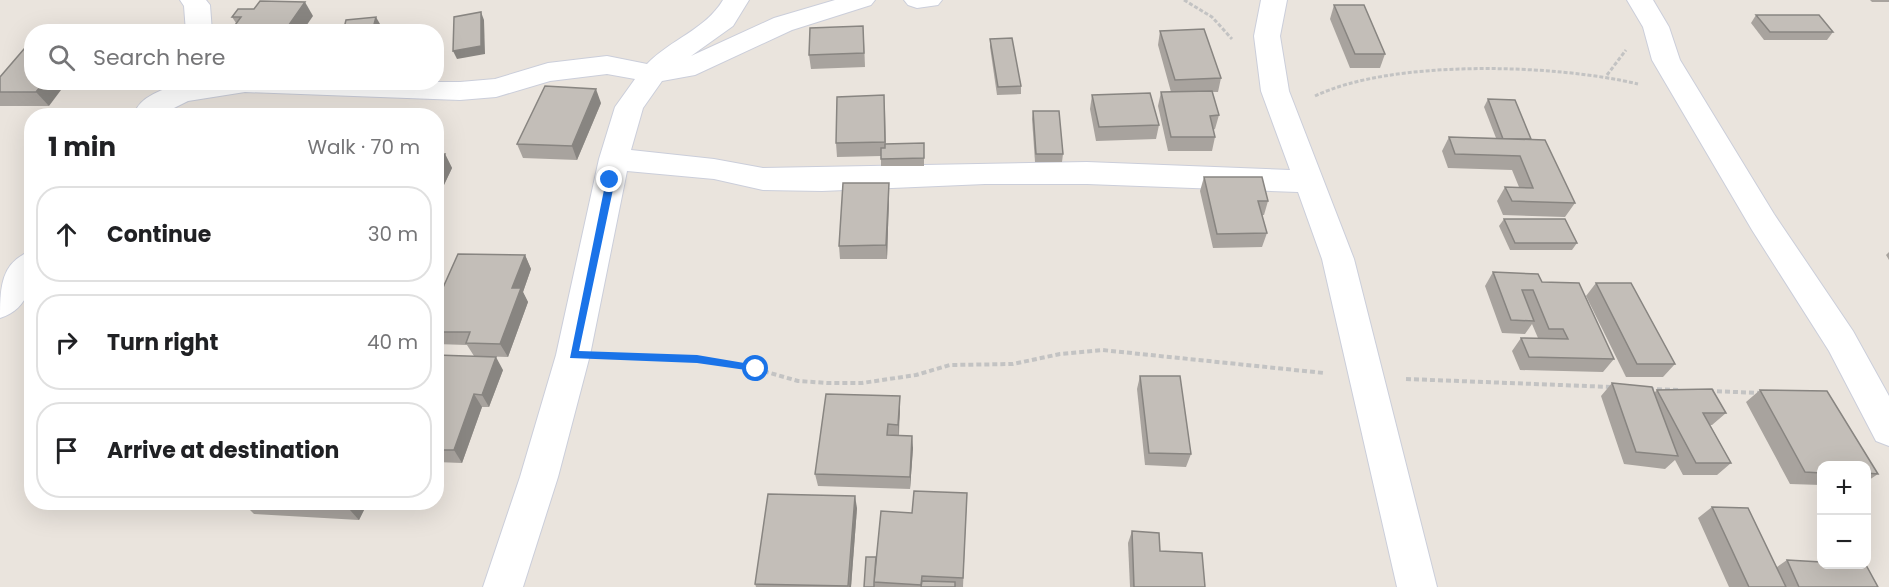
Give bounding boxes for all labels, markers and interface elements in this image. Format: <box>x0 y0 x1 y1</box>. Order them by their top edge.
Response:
search box <box>24 24 444 90</box>
icon: search <box>45 41 78 74</box>
text: Search here <box>93 42 226 73</box>
text: 1 min <box>48 129 116 165</box>
text: Walk · 70 m <box>307 133 420 161</box>
route end <box>596 166 622 192</box>
icon: ahead <box>50 218 83 251</box>
text: Continue <box>107 219 211 250</box>
text: 30 m <box>368 220 418 248</box>
icon: right <box>50 326 83 359</box>
text: Turn right <box>107 327 218 358</box>
text: 40 m <box>367 328 418 356</box>
route start <box>742 355 768 381</box>
icon: arrive <box>50 434 83 467</box>
text: Arrive at destination <box>107 435 339 466</box>
map controls <box>1817 461 1871 569</box>
button: + <box>1817 461 1871 515</box>
button: − <box>1817 515 1871 569</box>

